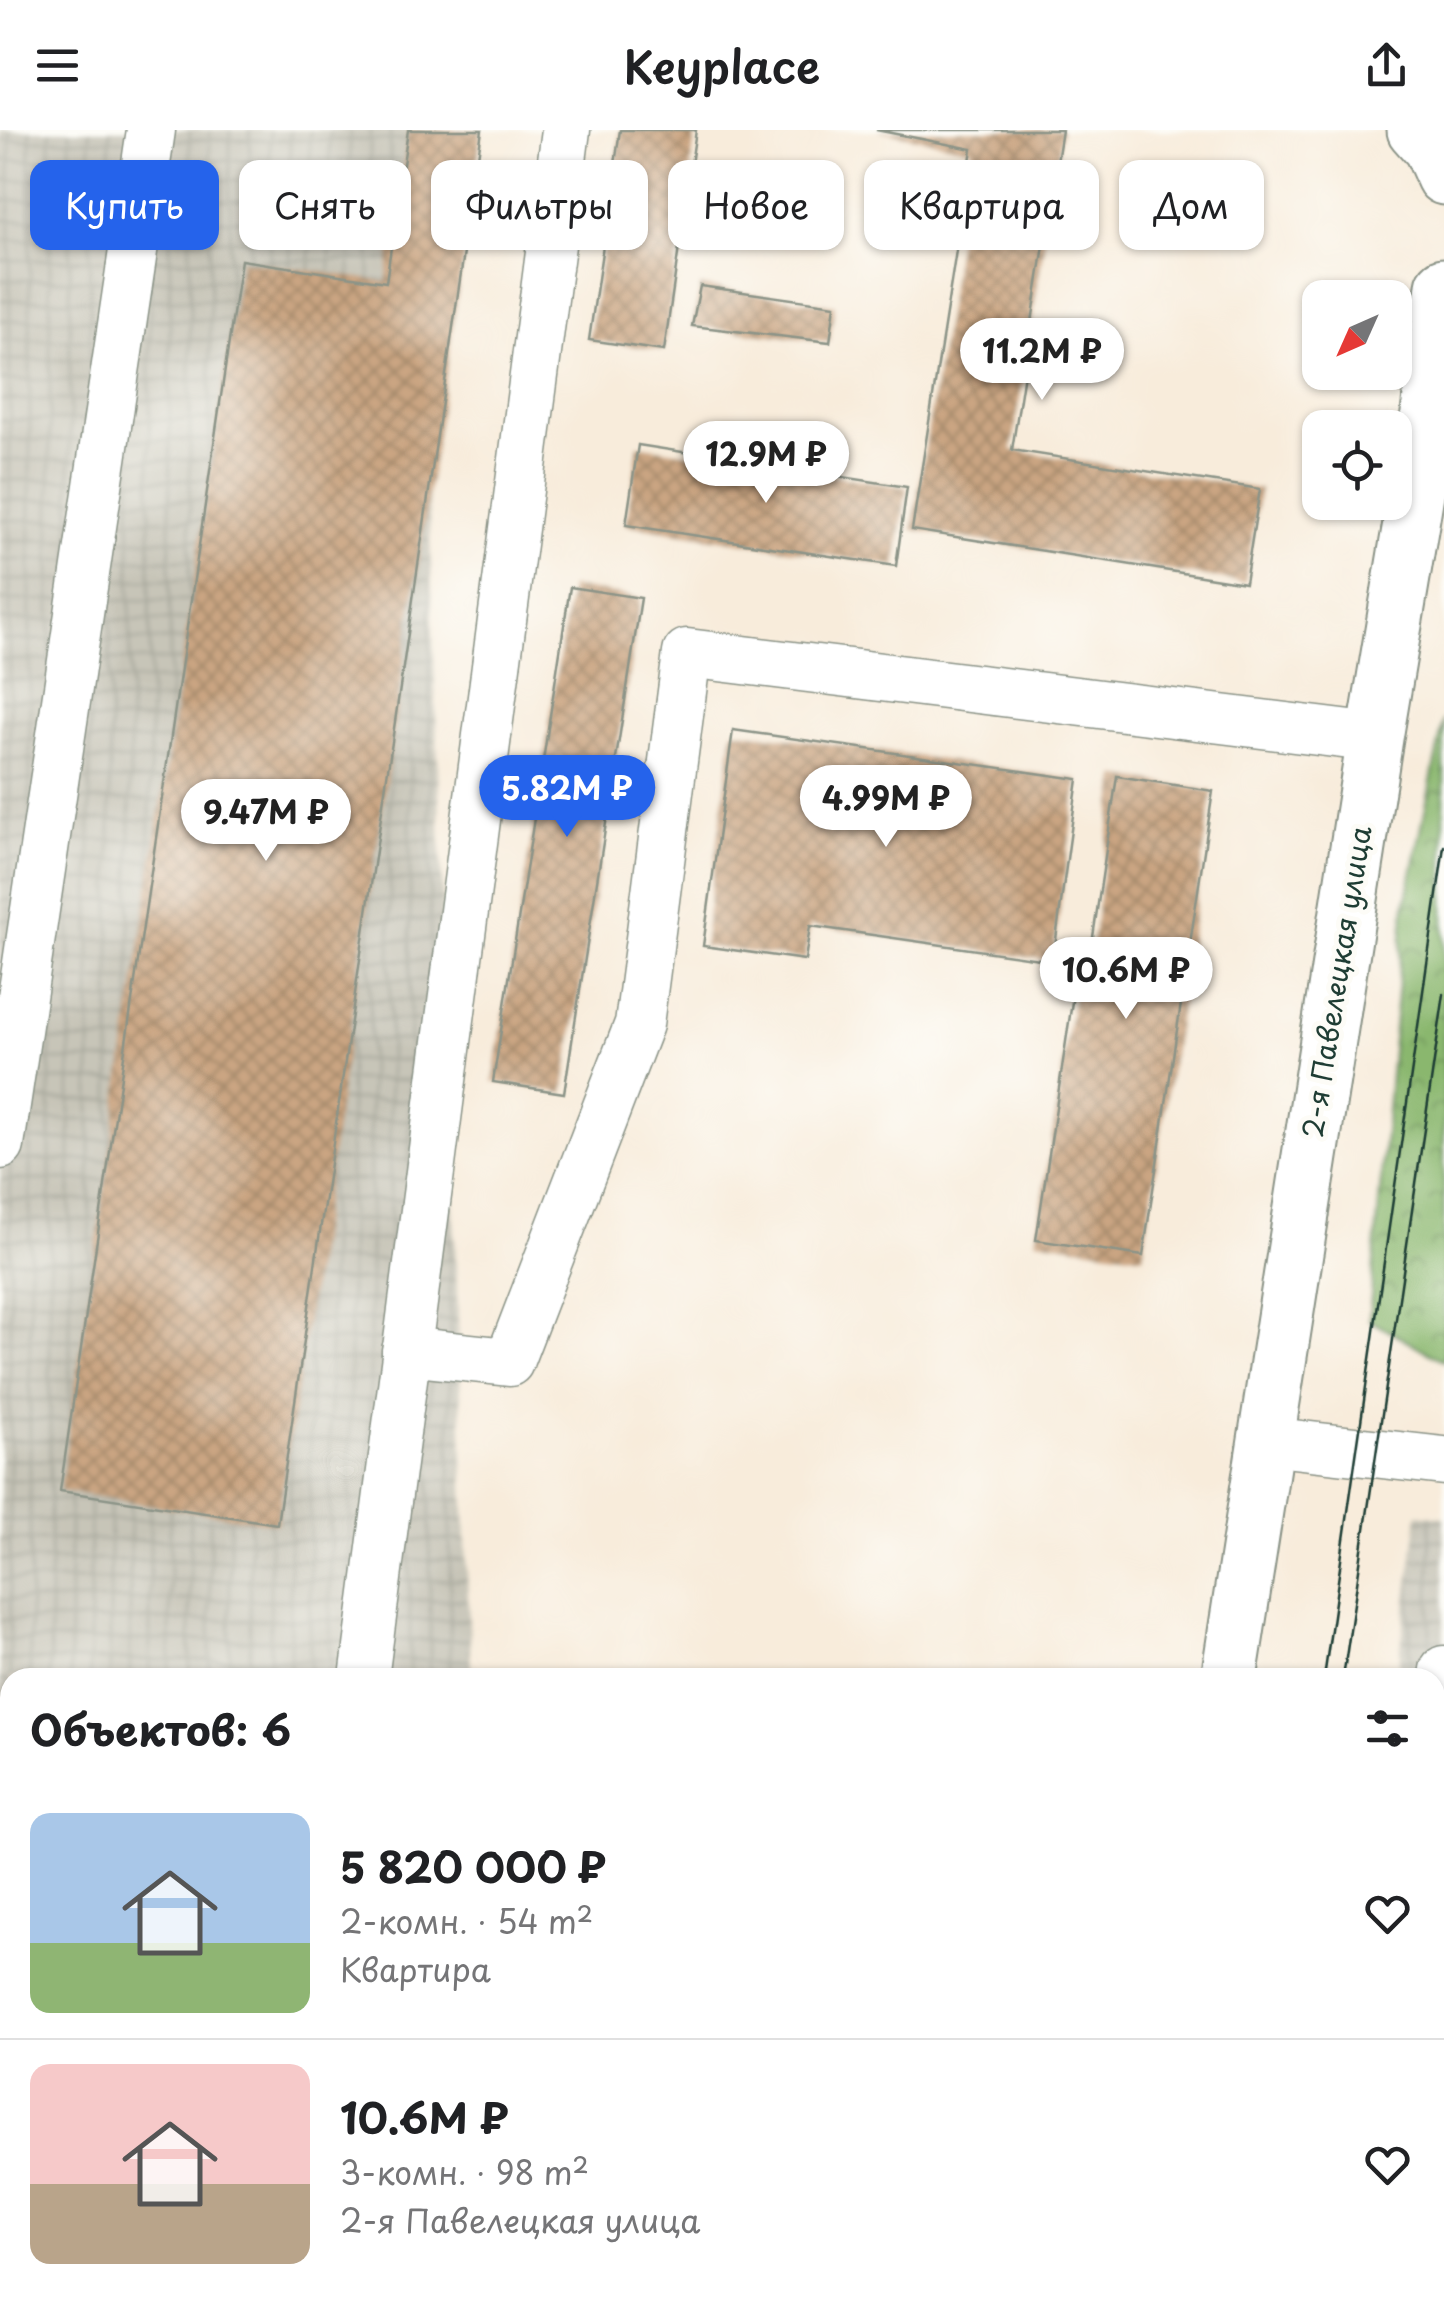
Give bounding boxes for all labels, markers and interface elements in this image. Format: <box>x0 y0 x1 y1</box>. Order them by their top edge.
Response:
text: Keyplace <box>624 31 820 99</box>
icon: menu <box>30 38 85 93</box>
icon: share <box>1359 38 1414 93</box>
chip: Купить <box>30 160 219 250</box>
chip: Снять <box>239 160 411 250</box>
chip: Фильтры <box>431 160 648 250</box>
chip: Новое <box>668 160 844 250</box>
chip: Квартира <box>864 160 1099 250</box>
chip: Дом <box>1119 160 1264 250</box>
north arrow <box>1302 280 1412 390</box>
map controls <box>1302 280 1412 520</box>
pin: 11.2M ₽ <box>950 318 1134 403</box>
text: 11.2M ₽ <box>982 326 1102 374</box>
button: locate <box>1302 410 1412 520</box>
pin: 12.9M ₽ <box>674 421 858 506</box>
text: 12.9M ₽ <box>705 429 827 477</box>
pin: 5.82M ₽ <box>475 755 659 840</box>
text: 5.82M ₽ <box>501 763 633 811</box>
pin: 4.99M ₽ <box>794 765 978 850</box>
text: 4.99M ₽ <box>822 773 950 821</box>
pin: 9.47M ₽ <box>174 779 358 864</box>
text: 9.47M ₽ <box>203 787 329 835</box>
street label: 2-я Павелецкая улица <box>1290 822 1381 1141</box>
pin: 10.6M ₽ <box>1034 937 1218 1022</box>
text: 10.6M ₽ <box>1062 945 1190 993</box>
text: Объектов: 6 <box>30 1697 291 1760</box>
icon: filters <box>1360 1701 1415 1756</box>
text: 5 820 000 ₽ <box>340 1834 606 1897</box>
icon: home <box>110 1853 230 1973</box>
icon: heart <box>1360 1886 1415 1941</box>
text: 2-комн. · 54 m² <box>340 1897 593 1945</box>
text: Квартира <box>340 1945 491 1993</box>
text: 10.6M ₽ <box>340 2085 509 2148</box>
icon: home <box>110 2104 230 2224</box>
icon: heart <box>1360 2137 1415 2192</box>
text: 3-комн. · 98 m² <box>340 2148 589 2196</box>
text: 2-я Павелецкая улица <box>340 2196 700 2244</box>

